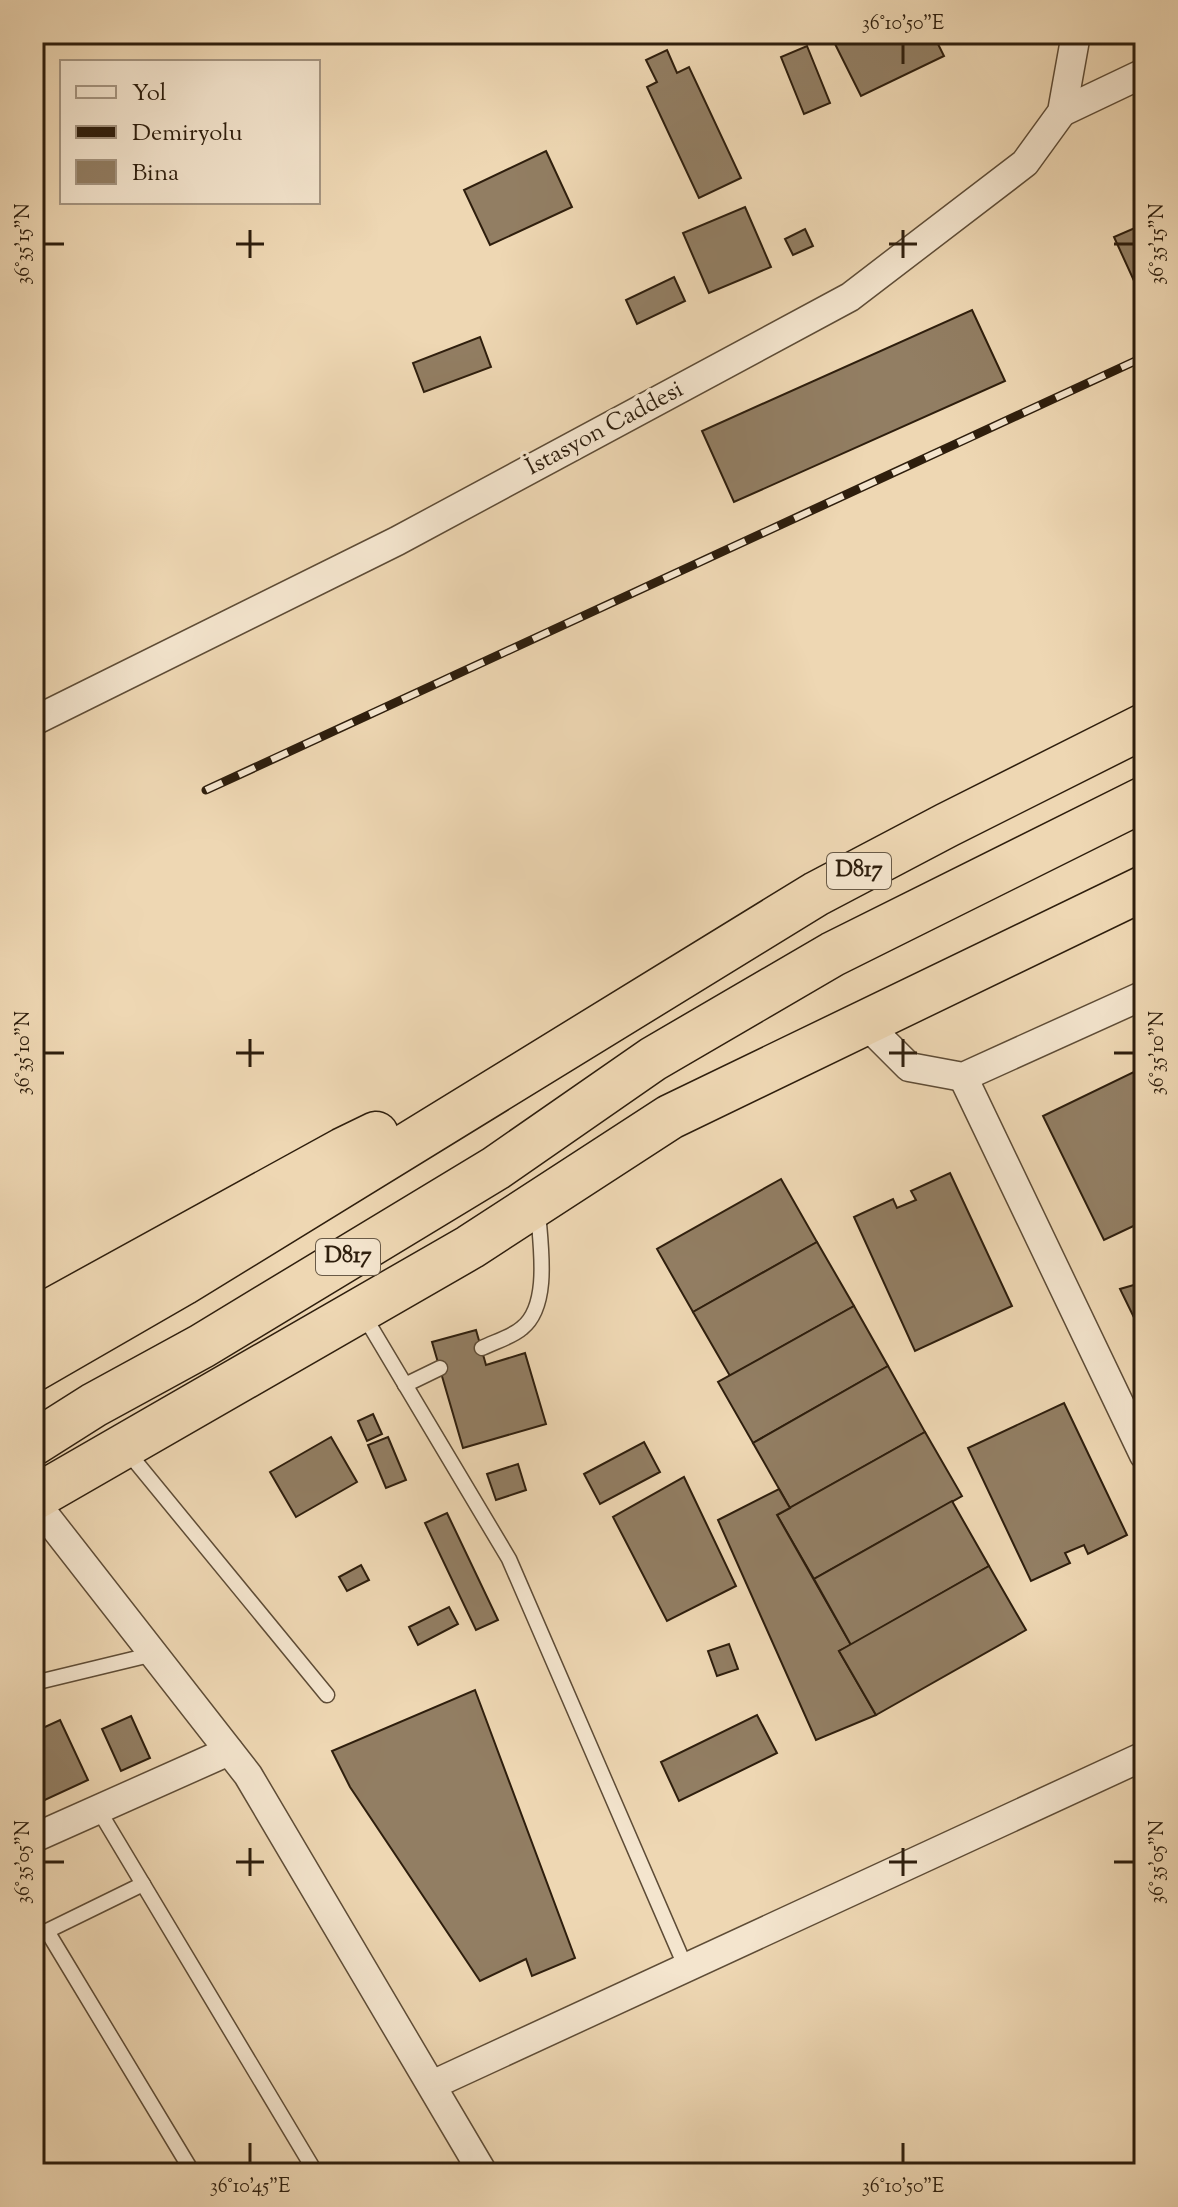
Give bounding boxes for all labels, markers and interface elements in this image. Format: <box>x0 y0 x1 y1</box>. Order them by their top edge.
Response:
text: 36°10'50"E <box>862 10 944 39</box>
legend <box>60 60 320 204</box>
text: Yol <box>132 77 167 111</box>
text: Demiryolu <box>132 117 243 151</box>
text: Bina <box>132 157 179 191</box>
text: 36°35'15"N <box>10 203 39 285</box>
text: 36°35'15"N <box>1144 203 1173 285</box>
street label: İstasyon Caddesi <box>520 373 690 485</box>
road number: D817 <box>827 853 891 889</box>
text: 36°35'10"N <box>10 1011 39 1095</box>
text: 36°35'10"N <box>1144 1011 1173 1095</box>
road number: D817 <box>316 1239 380 1275</box>
text: 36°35'05"N <box>10 1820 39 1904</box>
text: 36°35'05"N <box>1144 1820 1173 1904</box>
text: 36°10'45"E <box>210 2173 290 2202</box>
text: 36°10'50"E <box>862 2173 944 2202</box>

